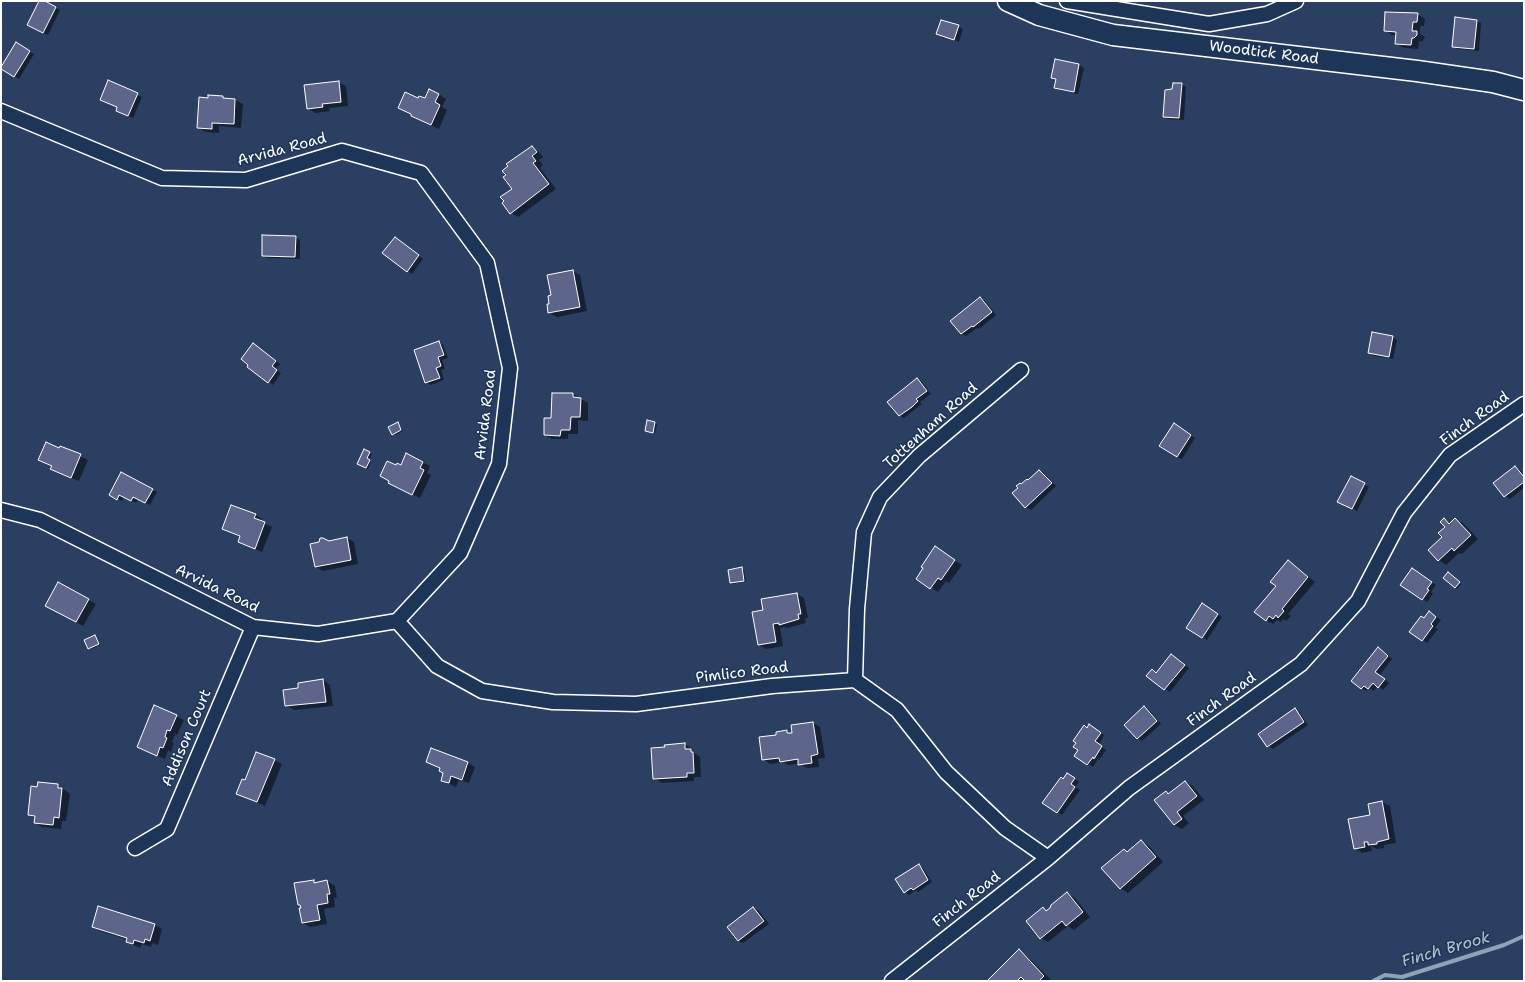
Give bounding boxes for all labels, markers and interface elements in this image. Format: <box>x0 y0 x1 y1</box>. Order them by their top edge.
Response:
street label: Woodtick Road <box>1208 37 1320 69</box>
street label: Arvida Road <box>236 129 328 171</box>
street label: Arvida Road <box>471 369 501 461</box>
street label: Tottenham Road <box>880 379 982 473</box>
street label: Finch Road <box>1437 388 1513 450</box>
street label: Arvida Road <box>172 561 262 617</box>
street label: Pimlico Road <box>695 658 789 688</box>
street label: Finch Road <box>1184 669 1260 731</box>
street label: Addison Court <box>158 687 216 789</box>
street label: Finch Road <box>930 868 1004 932</box>
water label: Finch Brook <box>1399 928 1493 972</box>

